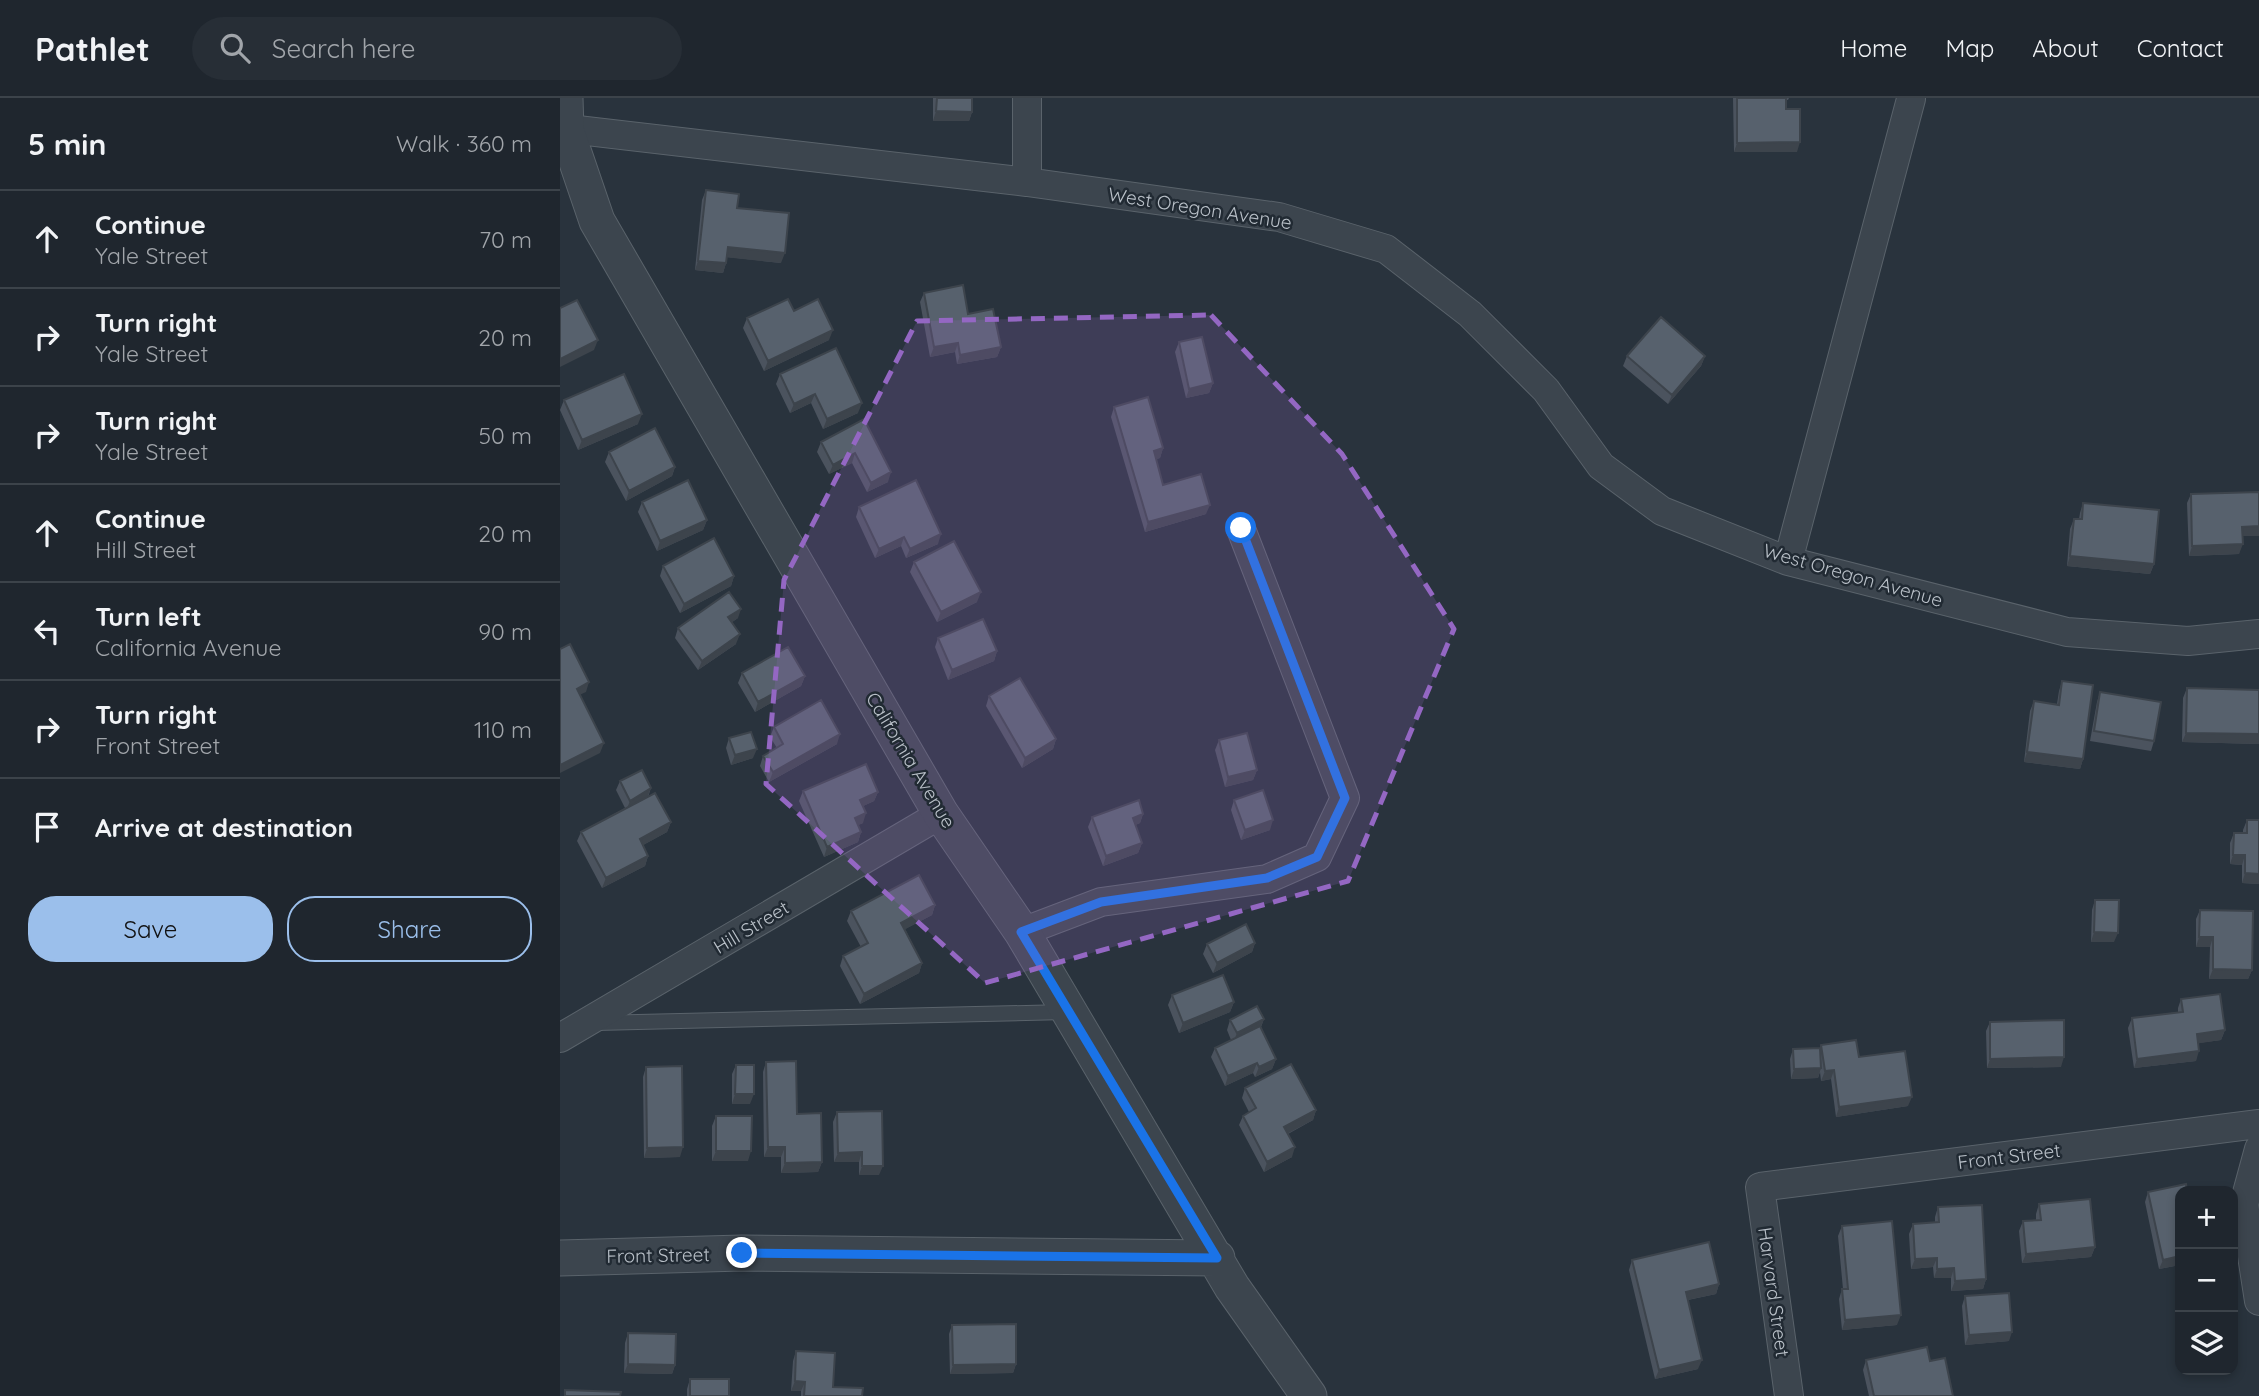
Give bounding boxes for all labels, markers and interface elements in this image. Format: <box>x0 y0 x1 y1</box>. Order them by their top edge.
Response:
search box <box>192 17 682 80</box>
text: Pathlet <box>35 28 150 69</box>
icon: search <box>216 29 254 67</box>
text: Search here <box>272 32 415 65</box>
text: Home <box>1840 33 1907 63</box>
text: Map <box>1945 33 1994 63</box>
text: About <box>2032 33 2099 63</box>
text: Contact <box>2137 33 2224 63</box>
text: 5 min <box>28 125 106 163</box>
text: Walk · 360 m <box>396 129 532 158</box>
street label: West Oregon Avenue <box>1106 182 1294 234</box>
text: Continue <box>95 208 206 241</box>
icon: ahead <box>28 220 66 258</box>
text: 70 m <box>479 225 532 254</box>
text: Yale Street <box>95 241 208 270</box>
text: Turn right <box>95 306 217 339</box>
icon: right <box>28 318 66 356</box>
text: 20 m <box>478 323 532 352</box>
text: Yale Street <box>95 339 208 368</box>
text: Turn right <box>95 404 217 437</box>
icon: right <box>28 416 66 454</box>
text: 50 m <box>479 421 532 450</box>
text: Yale Street <box>95 437 208 466</box>
text: Continue <box>95 502 206 535</box>
route start <box>1225 512 1256 543</box>
icon: ahead <box>28 514 66 552</box>
text: 20 m <box>478 519 532 548</box>
text: Hill Street <box>95 535 196 564</box>
street label: West Oregon Avenue <box>1761 538 1945 612</box>
text: Turn left <box>95 600 202 633</box>
icon: left <box>28 612 66 650</box>
text: 90 m <box>478 617 532 646</box>
text: California Avenue <box>95 633 281 662</box>
street label: California Avenue <box>861 688 961 832</box>
text: Turn right <box>95 698 217 731</box>
icon: right <box>28 710 66 748</box>
text: 110 m <box>474 715 532 744</box>
text: Front Street <box>95 731 220 760</box>
icon: arrive <box>28 808 66 846</box>
text: Arrive at destination <box>95 811 353 844</box>
street label: Hill Street <box>709 895 793 959</box>
button: Save <box>28 896 273 962</box>
button: Share <box>287 896 532 962</box>
street label: Front Street <box>1956 1138 2062 1174</box>
map controls <box>2175 1186 2238 1375</box>
button: + <box>2175 1186 2238 1249</box>
street label: Harvard Street <box>1753 1226 1795 1358</box>
route end <box>726 1237 757 1268</box>
street label: Front Street <box>606 1242 710 1268</box>
button: − <box>2175 1249 2238 1312</box>
button: layers <box>2175 1312 2238 1375</box>

